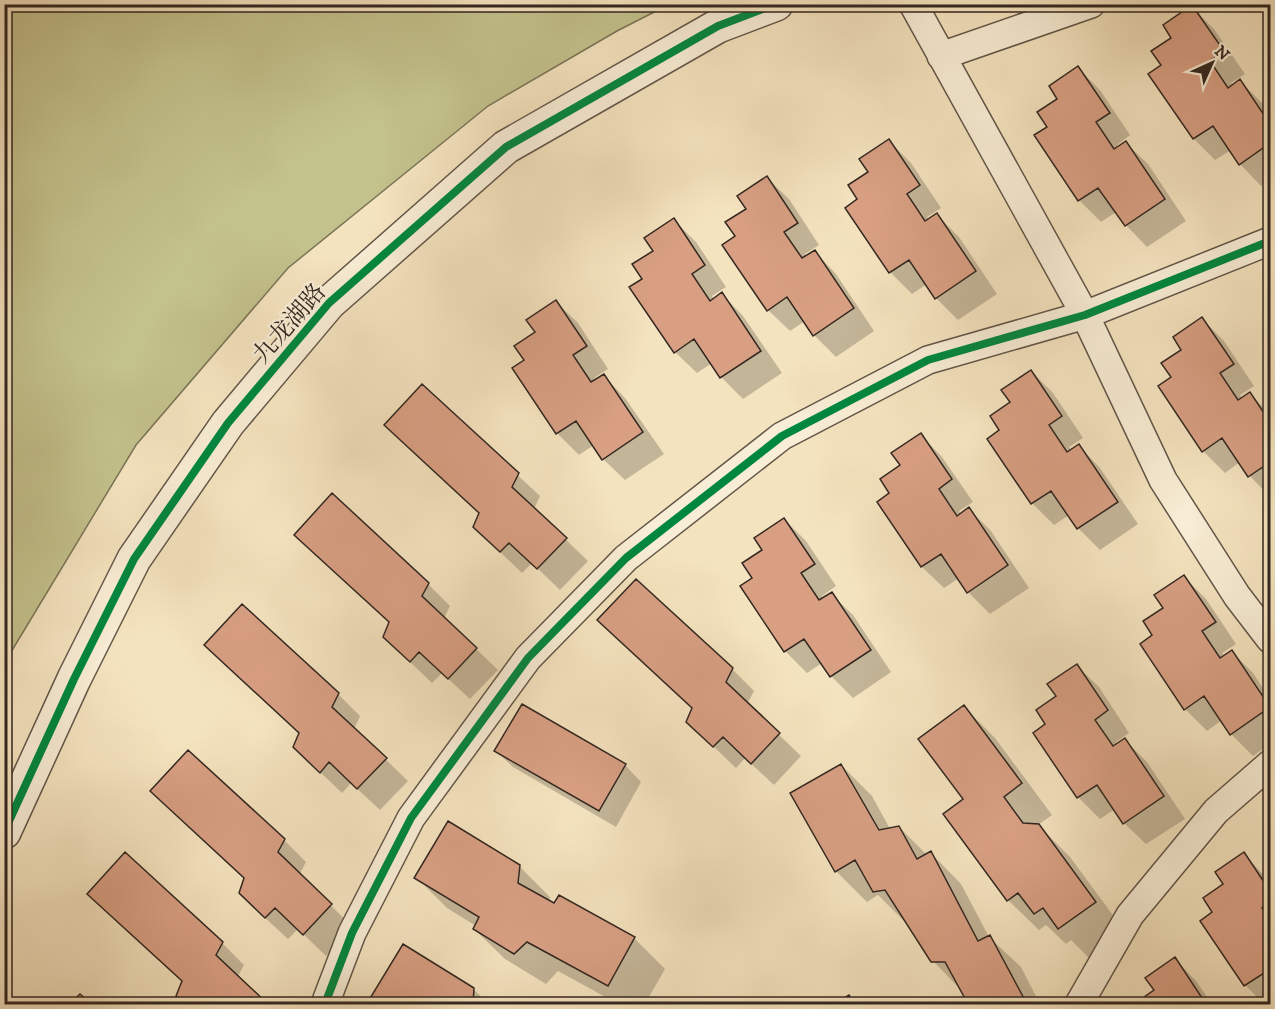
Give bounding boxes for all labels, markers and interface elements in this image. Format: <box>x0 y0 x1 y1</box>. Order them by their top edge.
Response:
north arrow <box>1182 33 1242 93</box>
text: N <box>1210 41 1234 65</box>
street label: 九龙湖路 <box>247 278 333 370</box>

